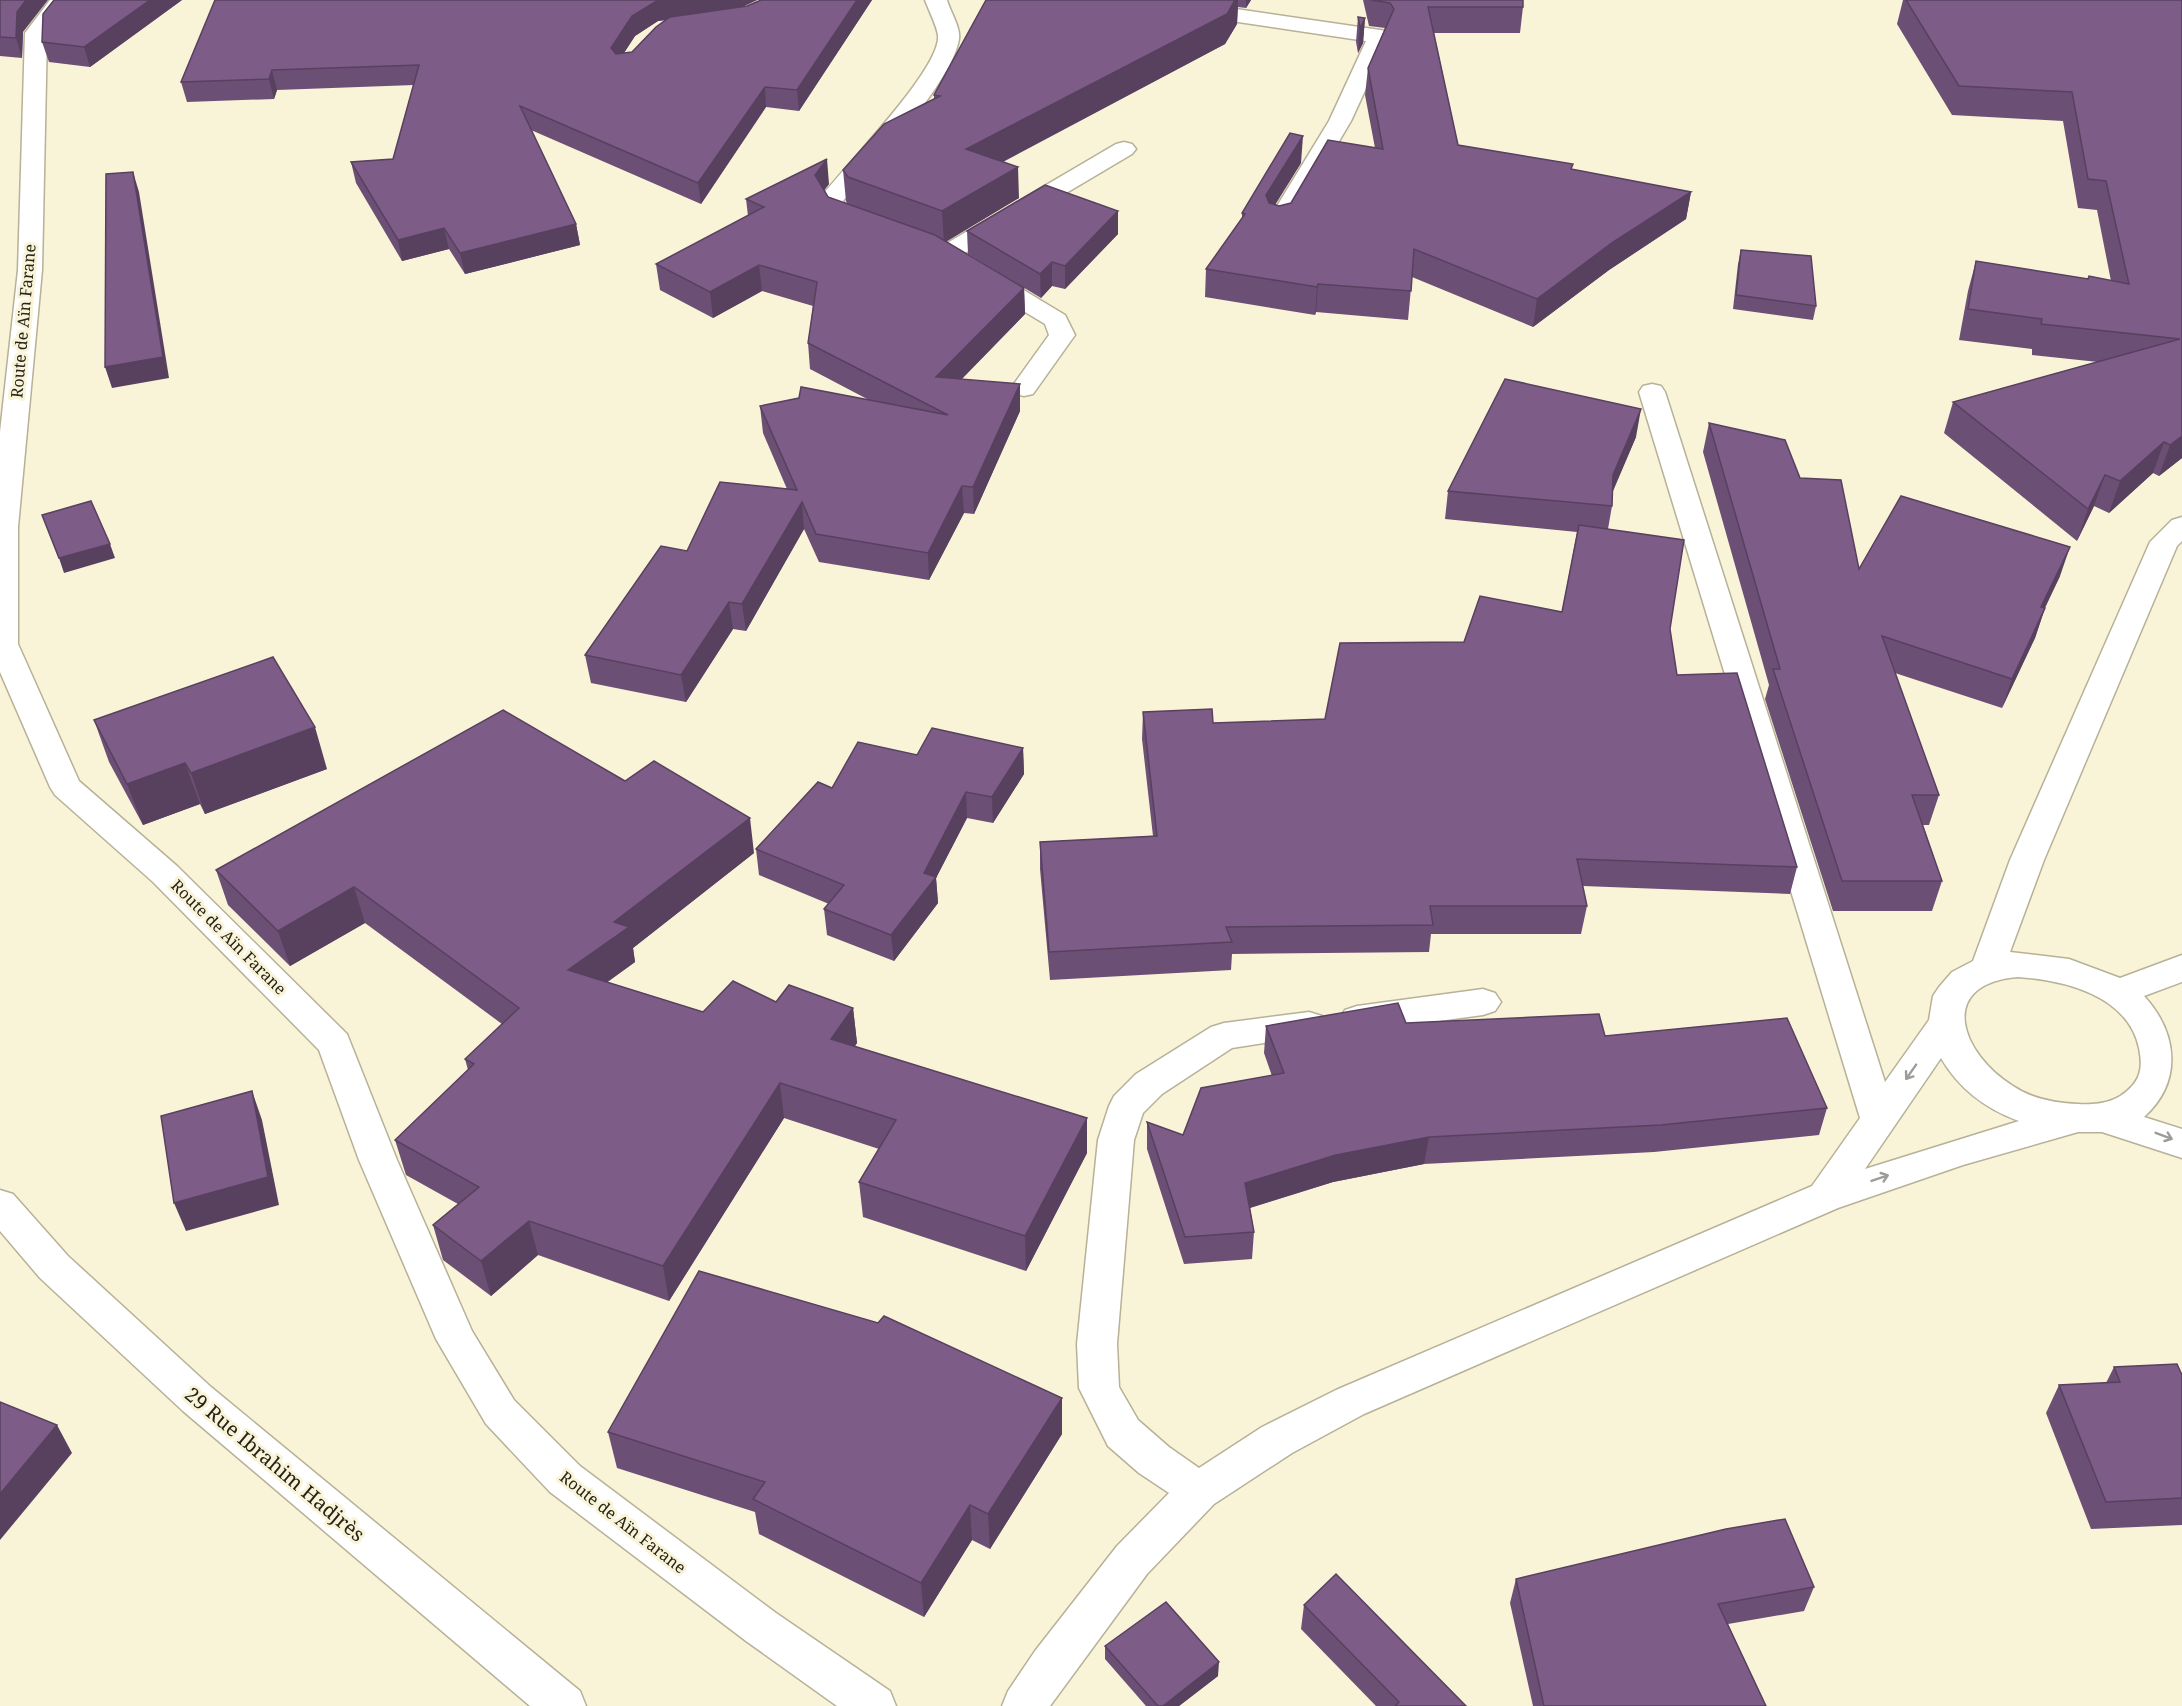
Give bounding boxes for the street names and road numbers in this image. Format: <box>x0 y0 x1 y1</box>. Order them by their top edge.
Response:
street label: Route de Aïn Farane <box>5 243 41 399</box>
street label: Route de Aïn Farane <box>167 875 291 999</box>
street label: 29 Rue Ibrahim Hadjrès <box>179 1381 371 1547</box>
street label: Route de Aïn Farane <box>555 1466 691 1578</box>

